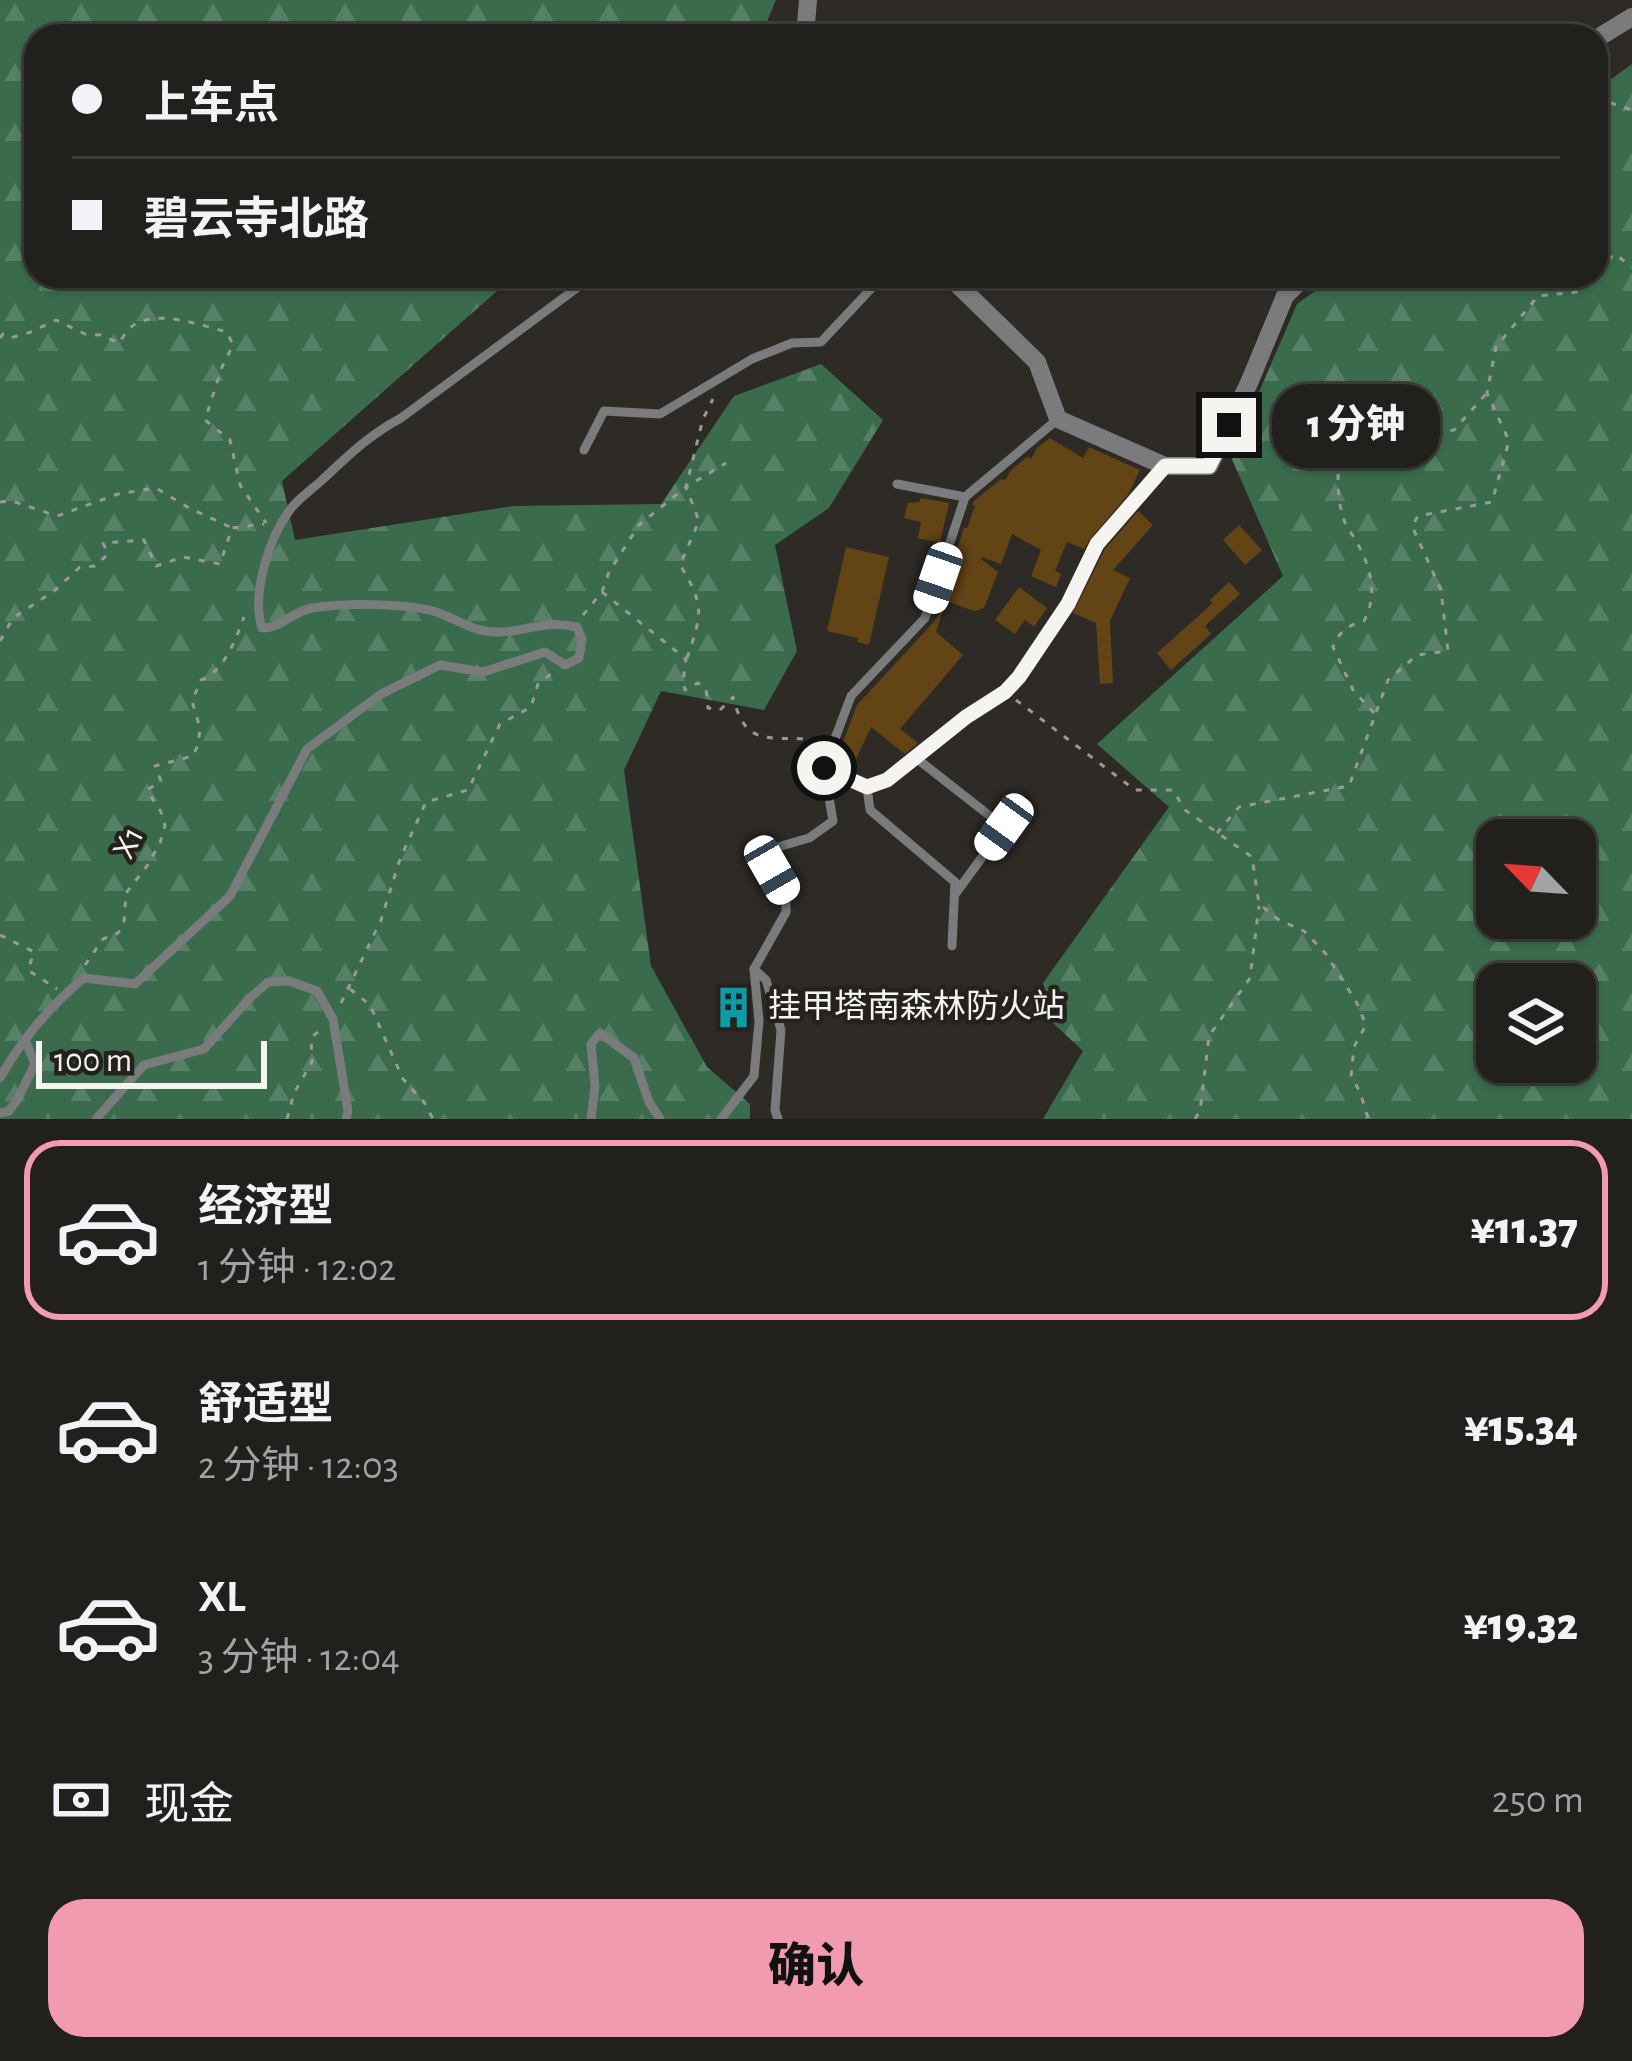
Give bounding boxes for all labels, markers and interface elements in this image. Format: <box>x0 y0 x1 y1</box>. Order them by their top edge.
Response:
text: 上车点 <box>144 82 279 127</box>
text: 碧云寺北路 <box>144 198 369 243</box>
callout: 1 分钟 <box>1271 383 1439 467</box>
route end <box>1202 398 1256 452</box>
text: 1 分钟 <box>1307 406 1405 445</box>
car <box>909 538 967 618</box>
route start <box>797 741 851 795</box>
car <box>968 787 1040 867</box>
north arrow <box>1476 819 1596 939</box>
map controls <box>1476 819 1596 1083</box>
street label: X1 <box>107 822 151 864</box>
car <box>738 830 806 910</box>
button: layers <box>1476 963 1596 1083</box>
building icon: 挂甲塔南森林防火站 <box>711 984 757 1030</box>
place label: 挂甲塔南森林防火站 <box>768 989 1065 1024</box>
scale bar <box>36 1035 267 1088</box>
text: 100 m <box>54 1045 132 1078</box>
icon: car <box>54 1176 162 1284</box>
text: 经济型 <box>198 1185 333 1230</box>
text: ¥11.37 <box>1470 1207 1578 1252</box>
text: 1 分钟 · 12:02 <box>198 1249 396 1288</box>
icon: car <box>54 1374 162 1482</box>
text: 舒适型 <box>198 1383 333 1428</box>
text: ¥15.34 <box>1464 1405 1578 1450</box>
text: 2 分钟 · 12:03 <box>198 1447 399 1486</box>
icon: car <box>54 1572 162 1680</box>
text: XL <box>198 1575 246 1620</box>
text: ¥19.32 <box>1463 1603 1578 1648</box>
text: 3 分钟 · 12:04 <box>198 1639 400 1678</box>
icon: cash <box>48 1767 114 1833</box>
text: 250 m <box>1492 1781 1584 1820</box>
text: 现金 <box>144 1783 234 1828</box>
button: 确认 <box>48 1899 1584 2037</box>

